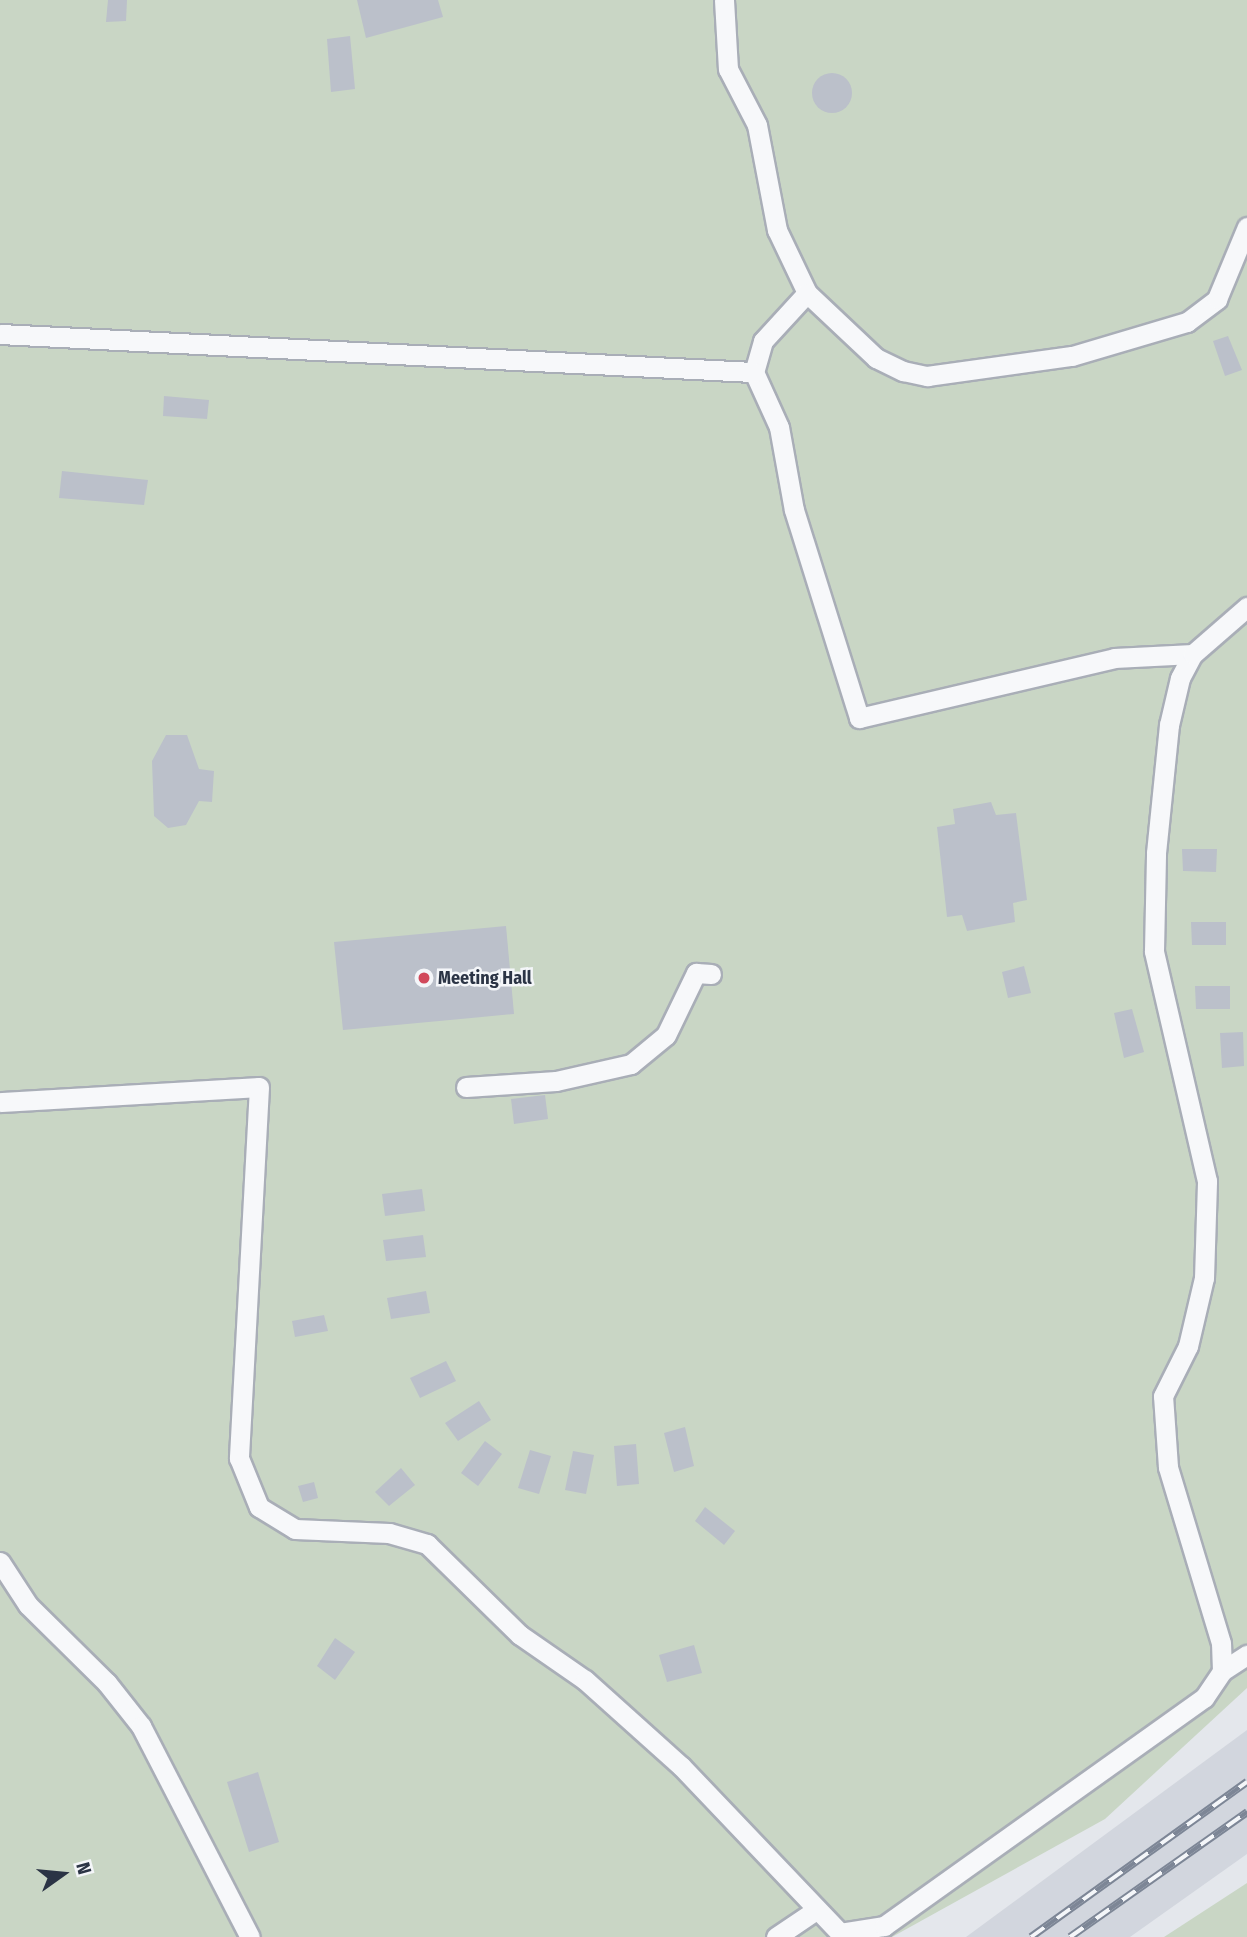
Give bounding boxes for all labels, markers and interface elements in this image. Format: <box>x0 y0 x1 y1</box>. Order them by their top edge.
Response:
place label: Meeting Hall <box>438 967 532 989</box>
marker: Meeting Hall <box>416 970 432 986</box>
north arrow <box>28 1839 98 1909</box>
text: N <box>71 1860 96 1877</box>

